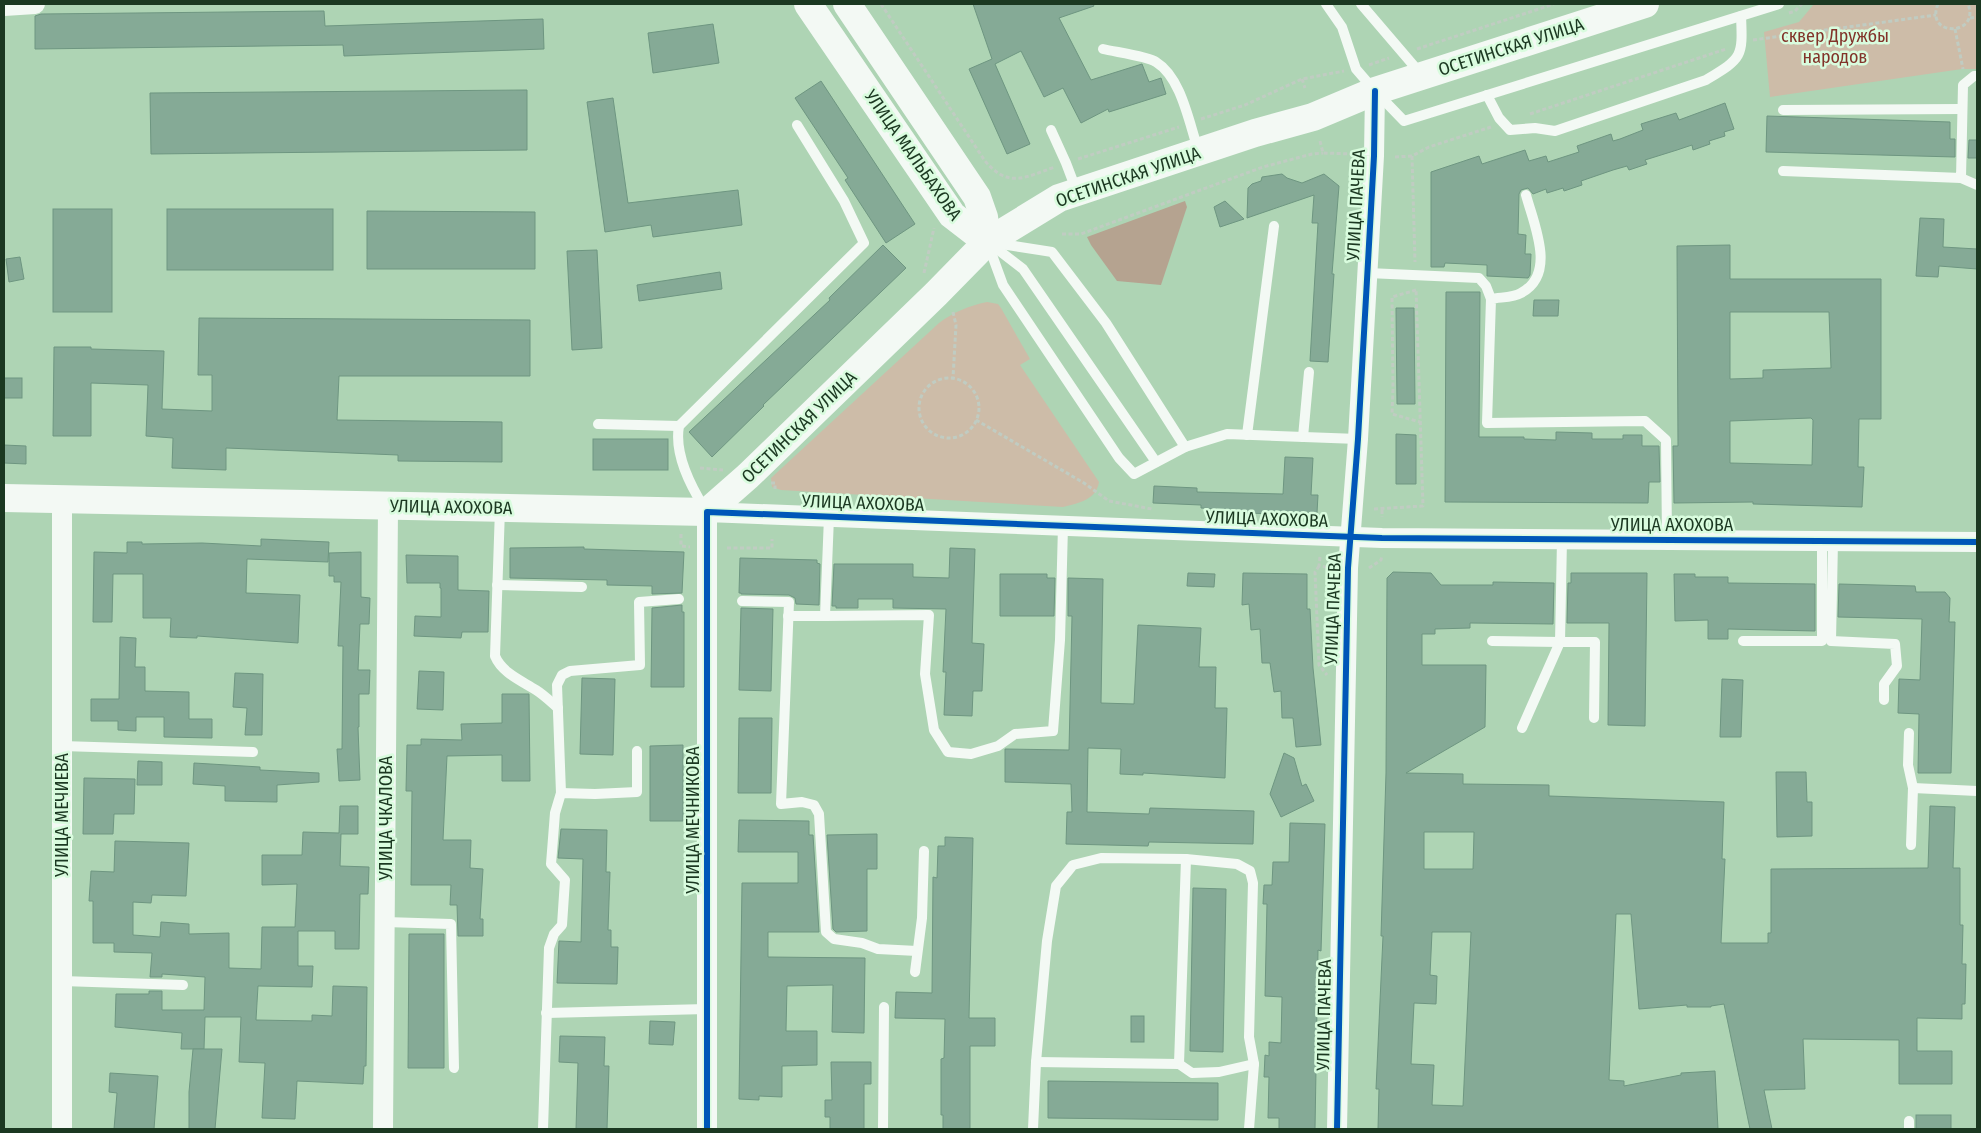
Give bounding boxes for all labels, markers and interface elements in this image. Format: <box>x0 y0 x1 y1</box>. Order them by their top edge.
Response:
street label: ОСЕТИНСКАЯ УЛИЦА <box>1436 13 1587 81</box>
park label: сквер Дружбы народов <box>1781 25 1889 68</box>
street label: УЛИЦА МАЛЬБАХОВА <box>859 85 967 225</box>
street label: ОСЕТИНСКАЯ УЛИЦА <box>1053 142 1204 212</box>
street label: УЛИЦА ПАЧЕВА <box>1342 148 1370 262</box>
street label: ОСЕТИНСКАЯ УЛИЦА <box>737 366 862 488</box>
street label: УЛИЦА АХОХОВА <box>800 490 925 516</box>
street label: УЛИЦА АХОХОВА <box>389 495 513 519</box>
street label: УЛИЦА АХОХОВА <box>1204 506 1329 532</box>
street label: УЛИЦА АХОХОВА <box>1610 514 1734 536</box>
street label: УЛИЦА ПАЧЕВА <box>1320 552 1346 666</box>
street label: УЛИЦА МЕЧНИКОВА <box>682 746 704 895</box>
street label: УЛИЦА МЕЧИЕВА <box>51 752 73 878</box>
street label: УЛИЦА ЧКАЛОВА <box>375 755 397 881</box>
street label: УЛИЦА ПАЧЕВА <box>1312 958 1336 1072</box>

